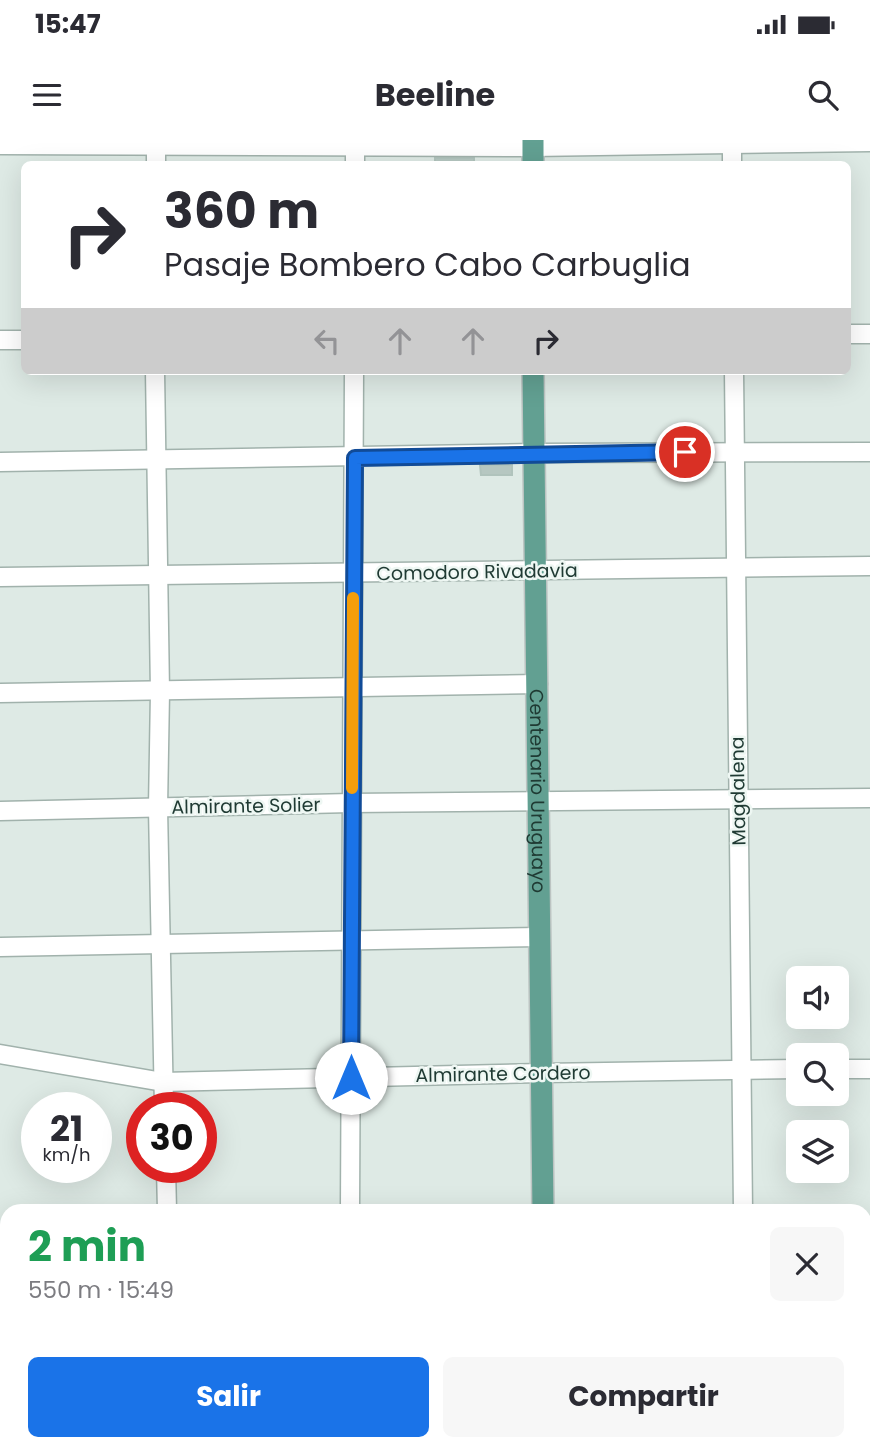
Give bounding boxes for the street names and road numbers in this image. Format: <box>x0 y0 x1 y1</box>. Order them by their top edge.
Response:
street label: Comodoro Rivadavia <box>376 557 578 587</box>
street label: Centenario Uruguayo <box>523 689 553 893</box>
street label: Magdalena <box>724 736 752 846</box>
street label: Almirante Solier <box>171 791 321 821</box>
street label: Almirante Cordero <box>415 1059 591 1089</box>

